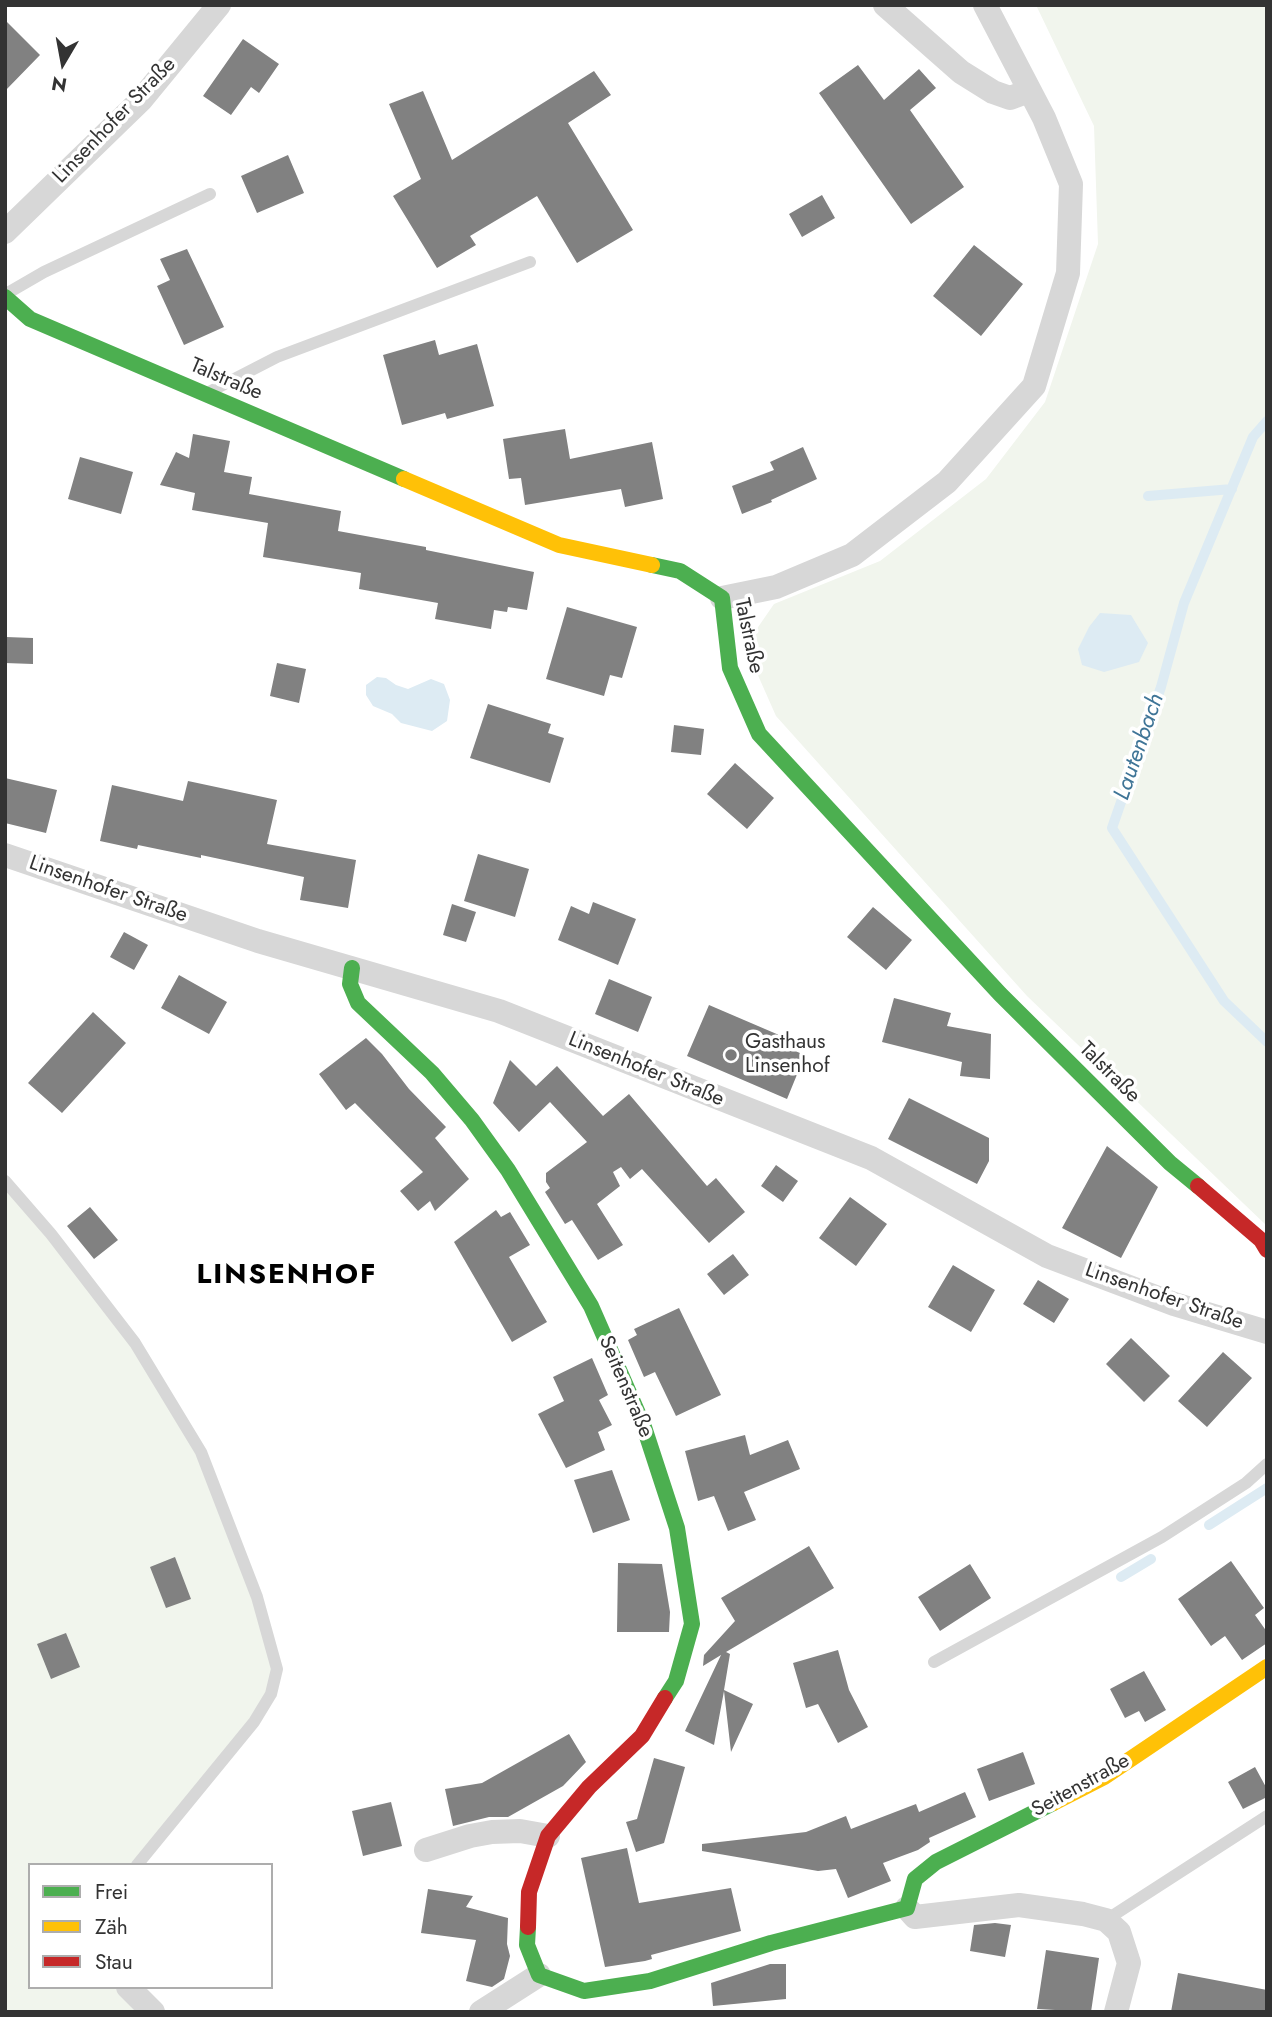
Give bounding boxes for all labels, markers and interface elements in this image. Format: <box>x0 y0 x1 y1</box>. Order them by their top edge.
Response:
north arrow <box>28 28 98 98</box>
street label: Linsenhofer Straße <box>48 53 182 189</box>
text: N <box>49 70 69 99</box>
street label: Talstraße <box>186 354 266 406</box>
street label: Talstraße <box>728 596 768 676</box>
water label: Lautenbach <box>1109 690 1171 804</box>
street label: Linsenhofer Straße <box>26 851 190 929</box>
street label: Linsenhofer Straße <box>565 1027 727 1113</box>
place label: Gasthaus Linsenhof <box>745 1030 830 1080</box>
street label: Talstraße <box>1073 1037 1145 1109</box>
marker: Gasthaus Linsenhof <box>723 1047 739 1063</box>
street label: Linsenhofer Straße <box>1082 1258 1246 1336</box>
district label: LINSENHOF <box>198 1259 376 1293</box>
street label: Seitenstraße <box>592 1332 658 1442</box>
street label: Seitenstraße <box>1028 1749 1134 1823</box>
legend <box>28 1863 273 1989</box>
text: Frei <box>95 1877 128 1907</box>
text: Zäh <box>95 1912 128 1942</box>
text: Stau <box>95 1947 133 1977</box>

